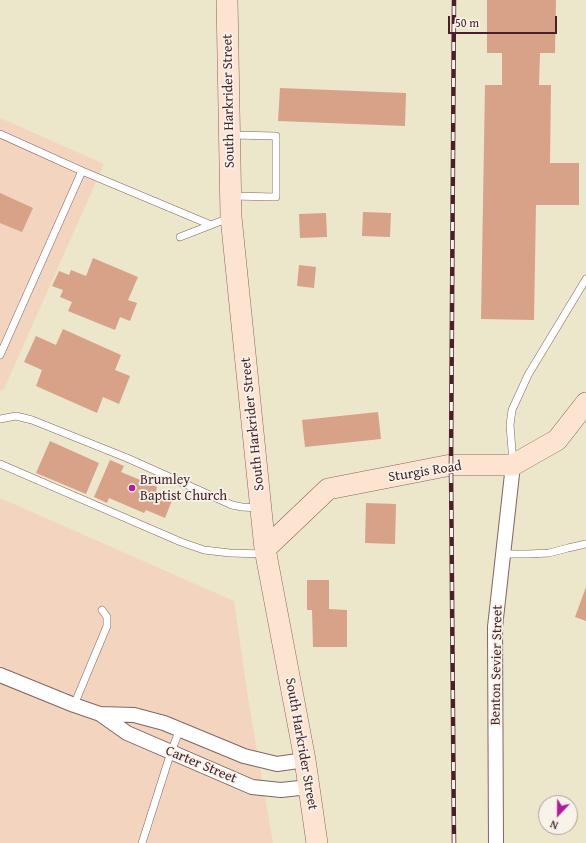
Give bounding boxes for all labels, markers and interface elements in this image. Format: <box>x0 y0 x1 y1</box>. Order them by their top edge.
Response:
scale bar <box>450 8 559 34</box>
text: 50 m <box>455 14 479 31</box>
street label: South Harkrider Street <box>219 34 239 168</box>
street label: South Harkrider Street <box>238 356 268 492</box>
street label: Sturgis Road <box>387 458 463 486</box>
place label: Brumley Baptist Church <box>140 472 227 504</box>
marker: Brumley Baptist Church <box>127 483 137 493</box>
street label: Benton Sevier Street <box>488 605 506 725</box>
street label: South Harkrider Street <box>281 676 321 812</box>
street label: Carter Street <box>163 742 239 788</box>
north arrow <box>538 795 578 835</box>
text: N <box>547 816 560 834</box>

